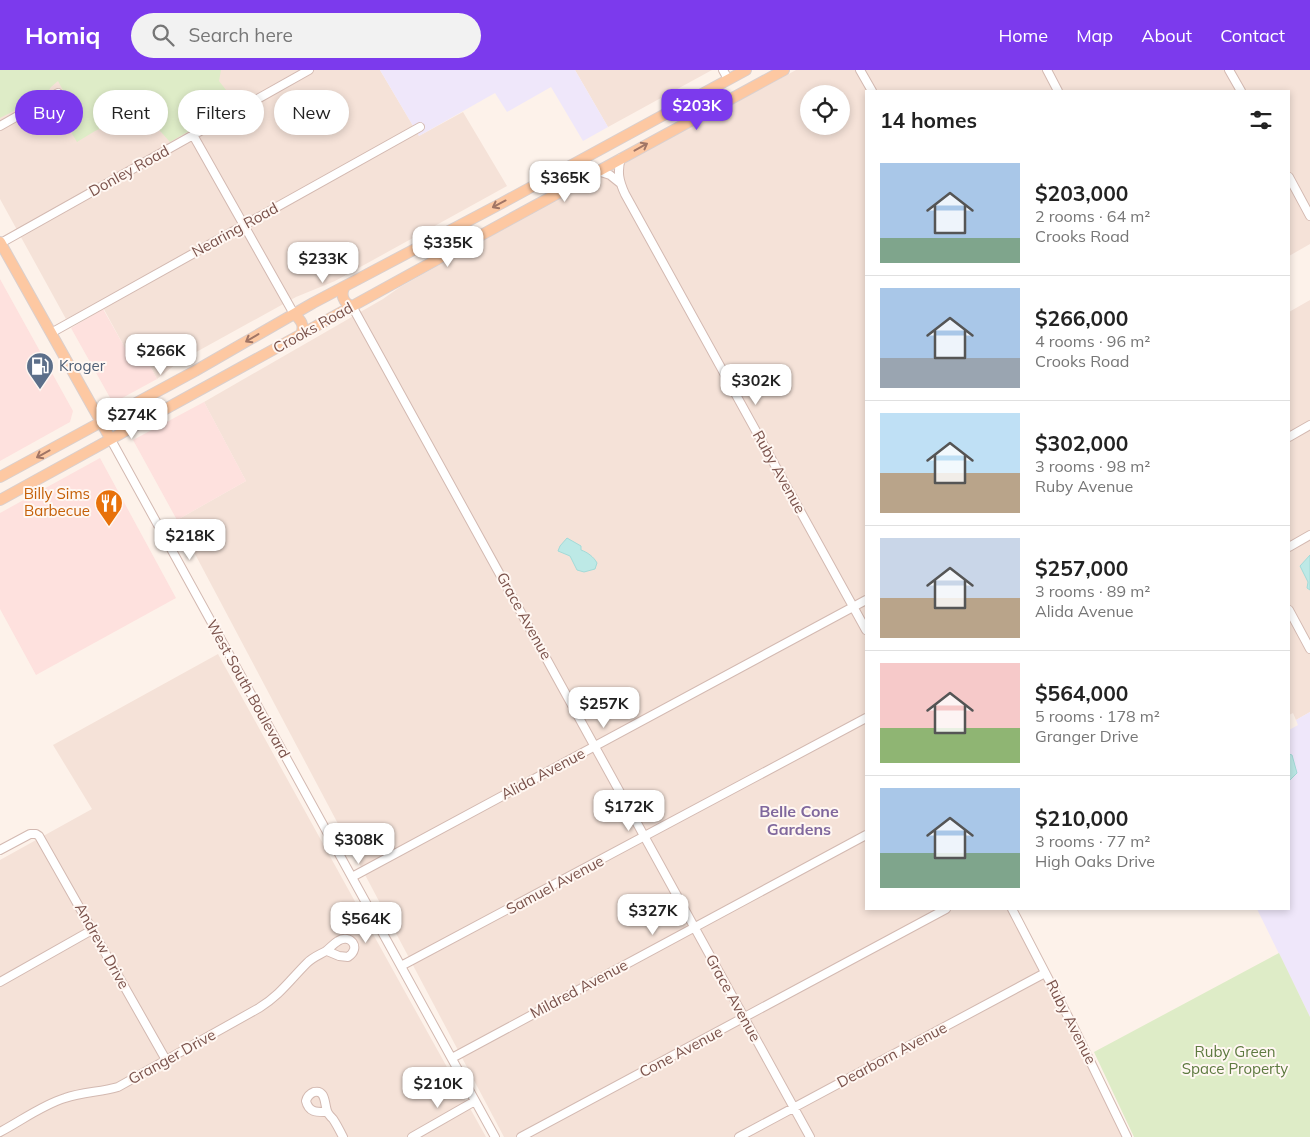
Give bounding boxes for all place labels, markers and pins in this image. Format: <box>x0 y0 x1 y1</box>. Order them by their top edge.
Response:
pin: $203K <box>662 88 732 131</box>
pin: $365K <box>530 160 600 203</box>
pin: $335K <box>413 226 483 268</box>
pin: $233K <box>288 242 358 284</box>
pin: $266K <box>126 334 196 376</box>
fuel station icon: Kroger <box>25 351 55 390</box>
place label: Kroger <box>59 356 106 375</box>
pin: $302K <box>721 364 791 406</box>
pin: $274K <box>97 398 167 440</box>
place label: Billy Sims Barbecue <box>24 484 90 520</box>
restaurant icon: Billy Sims Barbecue <box>94 488 124 527</box>
pin: $218K <box>155 518 225 561</box>
pin: $257K <box>569 686 639 729</box>
pin: $172K <box>594 790 664 832</box>
pin: $308K <box>324 822 394 865</box>
pin: $327K <box>618 894 688 936</box>
pin: $564K <box>331 902 401 944</box>
pin: $210K <box>403 1066 473 1109</box>

